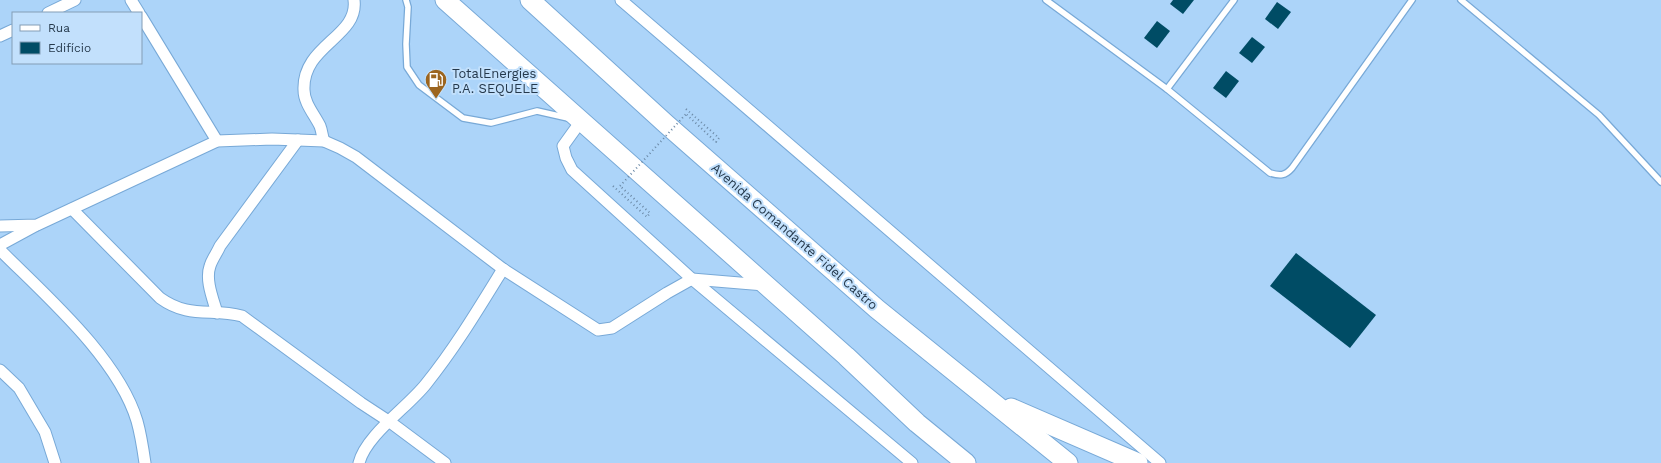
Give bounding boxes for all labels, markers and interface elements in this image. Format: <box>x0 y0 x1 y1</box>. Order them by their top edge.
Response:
legend <box>12 12 142 64</box>
text: Rua <box>48 21 70 35</box>
text: Edifício <box>48 41 91 55</box>
place label: TotalEnergies P.A. SEQUELE <box>452 66 538 96</box>
fuel station icon: TotalEnergies P.A. SEQUELE <box>423 67 449 100</box>
street label: Avenida Comandante Fidel Castro <box>708 160 881 313</box>

